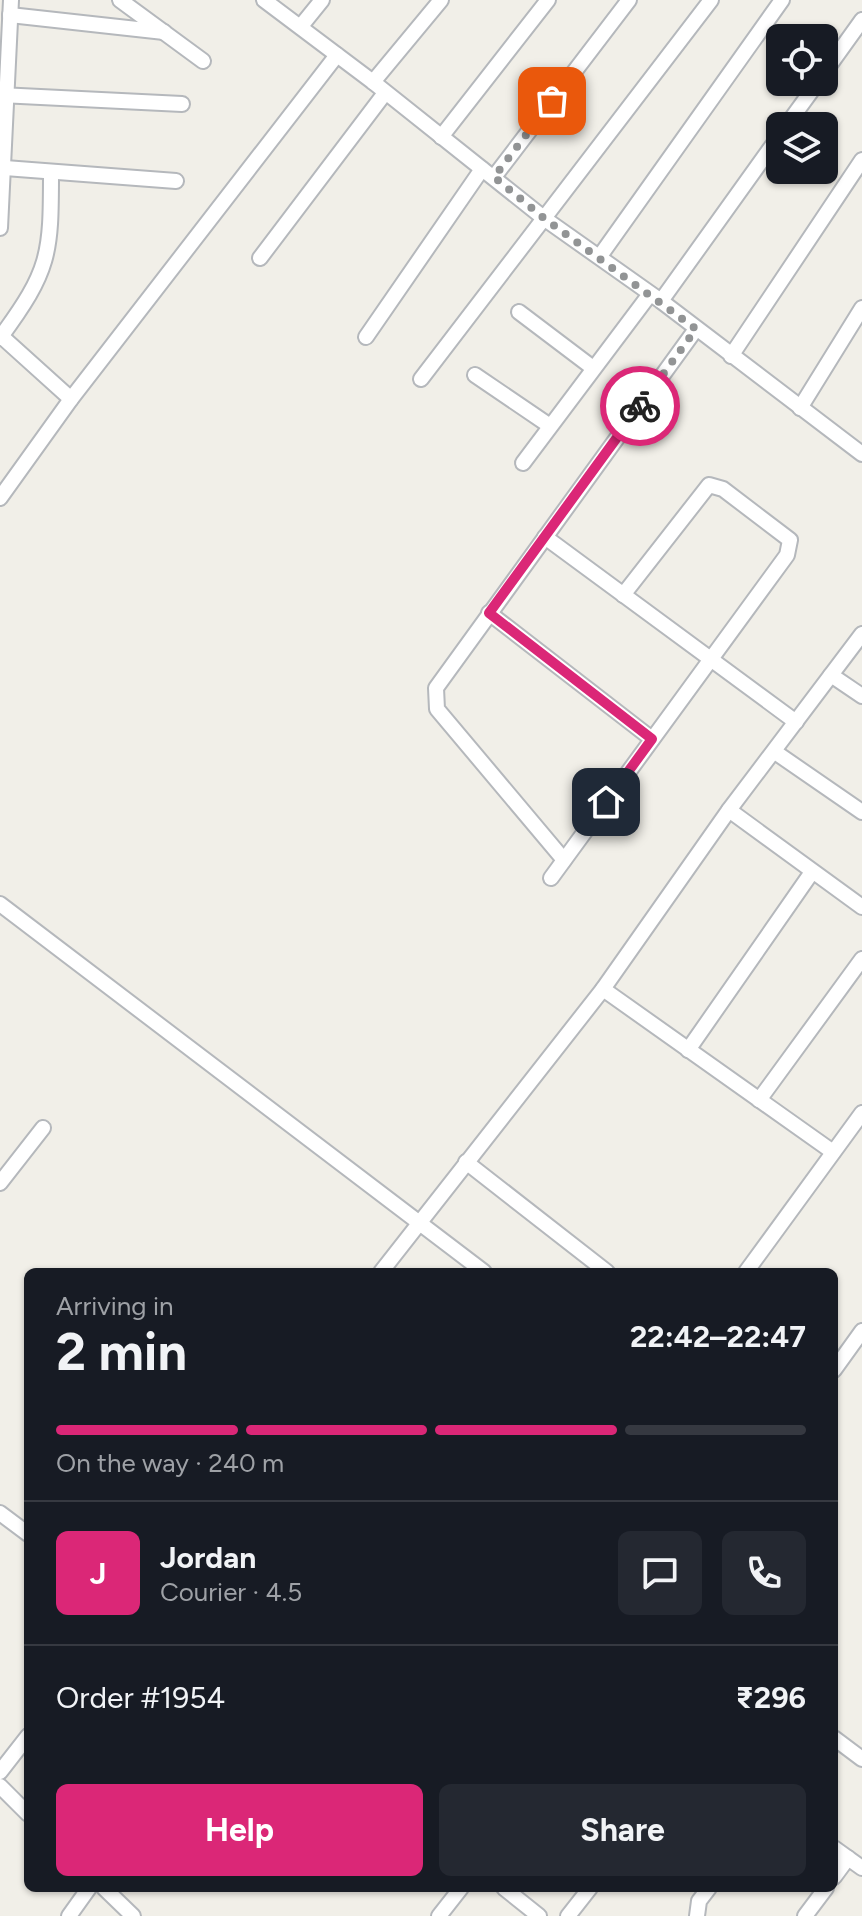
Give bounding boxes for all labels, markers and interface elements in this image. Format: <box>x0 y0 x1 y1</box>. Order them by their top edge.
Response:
map controls <box>766 24 838 184</box>
button: locate <box>766 24 838 96</box>
pin <box>518 67 586 135</box>
icon: bag <box>530 79 574 123</box>
button: layers <box>766 112 838 184</box>
courier <box>600 366 680 446</box>
icon: bike <box>618 384 662 428</box>
pin <box>572 768 640 836</box>
icon: home <box>584 780 628 824</box>
text: Arriving in <box>56 1290 174 1322</box>
text: 22:42–22:47 <box>630 1318 806 1355</box>
text: 2 min <box>56 1321 187 1383</box>
text: On the way · 240 m <box>56 1447 284 1479</box>
button: chat <box>618 1531 702 1615</box>
button: phone <box>722 1531 806 1615</box>
text: Jordan <box>160 1539 256 1576</box>
text: J <box>90 1555 106 1592</box>
text: Courier · 4.5 <box>160 1576 302 1608</box>
text: Order #1954 <box>56 1679 225 1716</box>
text: ₹296 <box>736 1679 806 1716</box>
button: Help <box>56 1784 423 1876</box>
button: Share <box>439 1784 806 1876</box>

